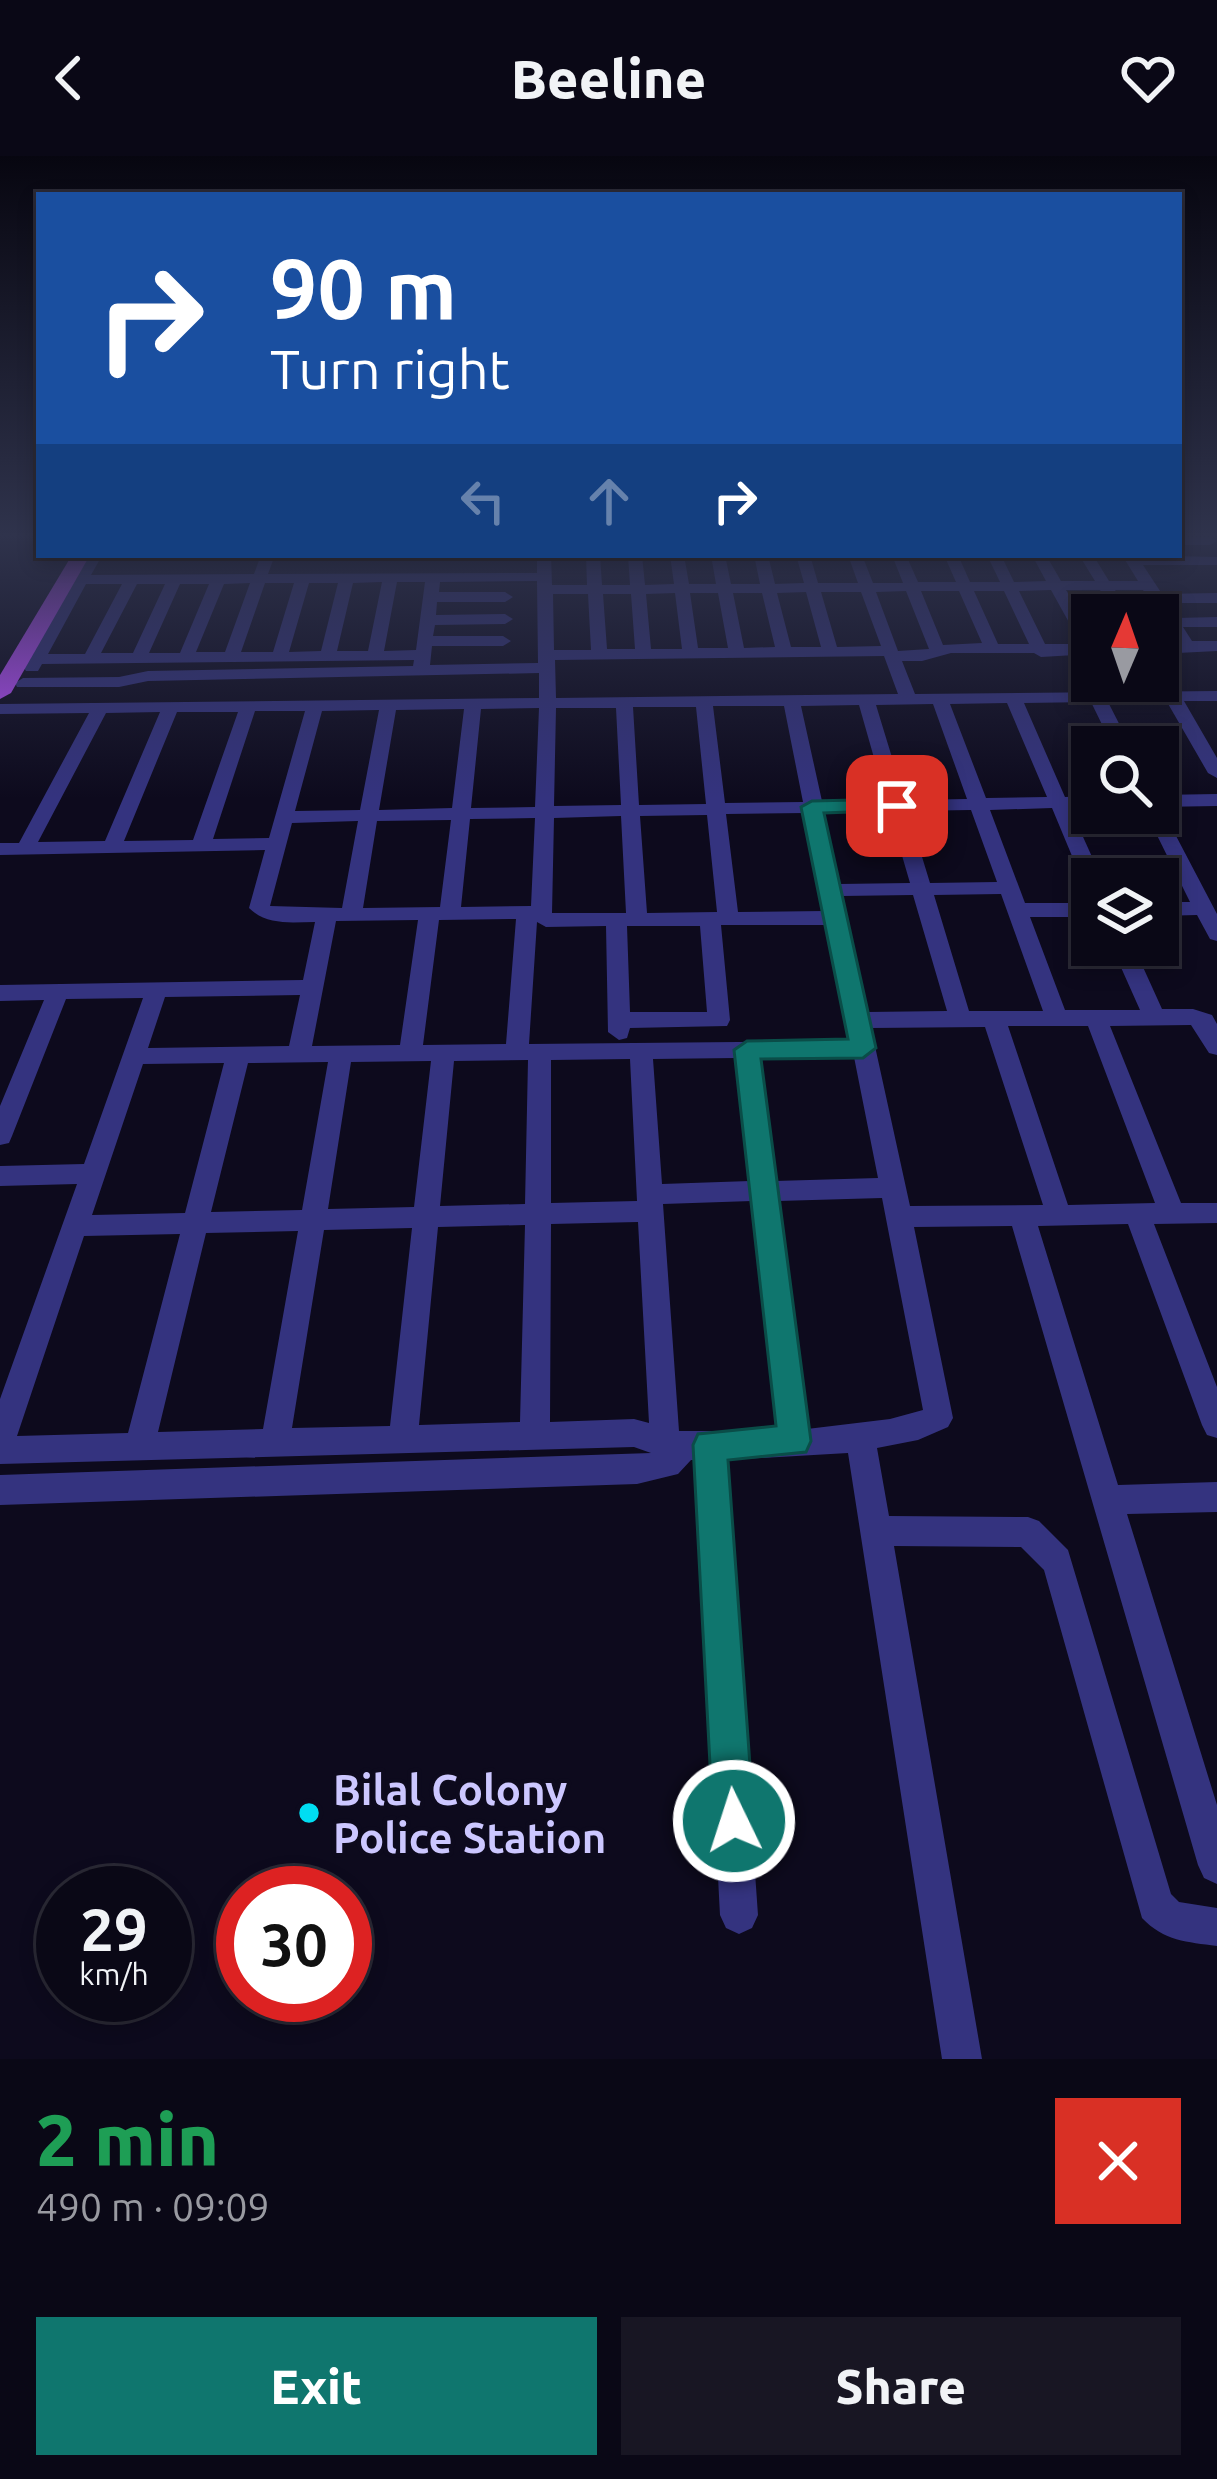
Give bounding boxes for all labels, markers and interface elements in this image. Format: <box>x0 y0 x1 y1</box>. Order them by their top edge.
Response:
icon: back <box>36 45 102 111</box>
icon: heart <box>1115 45 1181 111</box>
text: Beeline <box>511 48 706 108</box>
icon: right <box>72 240 228 396</box>
text: 90 m <box>270 241 457 335</box>
text: Turn right <box>270 339 510 399</box>
icon: left <box>450 468 516 534</box>
icon: ahead <box>576 468 642 534</box>
icon: right <box>702 468 768 534</box>
north arrow <box>1071 594 1179 702</box>
map controls <box>1071 594 1179 966</box>
button: search <box>1071 726 1179 834</box>
pin <box>846 755 948 857</box>
icon: arrive <box>864 773 930 839</box>
button: layers <box>1071 858 1179 966</box>
position arrow <box>671 1758 797 1884</box>
place label: Bilal Colony Police Station <box>333 1766 606 1861</box>
marker: Bilal Colony Police Station <box>296 1800 322 1826</box>
speed limit sign: 30 <box>216 1866 372 2022</box>
text: 29 <box>80 1895 148 1962</box>
text: km/h <box>79 1957 149 1991</box>
button: close <box>1055 2098 1181 2224</box>
text: 2 min <box>36 2099 219 2180</box>
text: 490 m · 09:09 <box>36 2185 270 2228</box>
button: Exit <box>36 2317 597 2455</box>
button: Share <box>621 2317 1181 2455</box>

